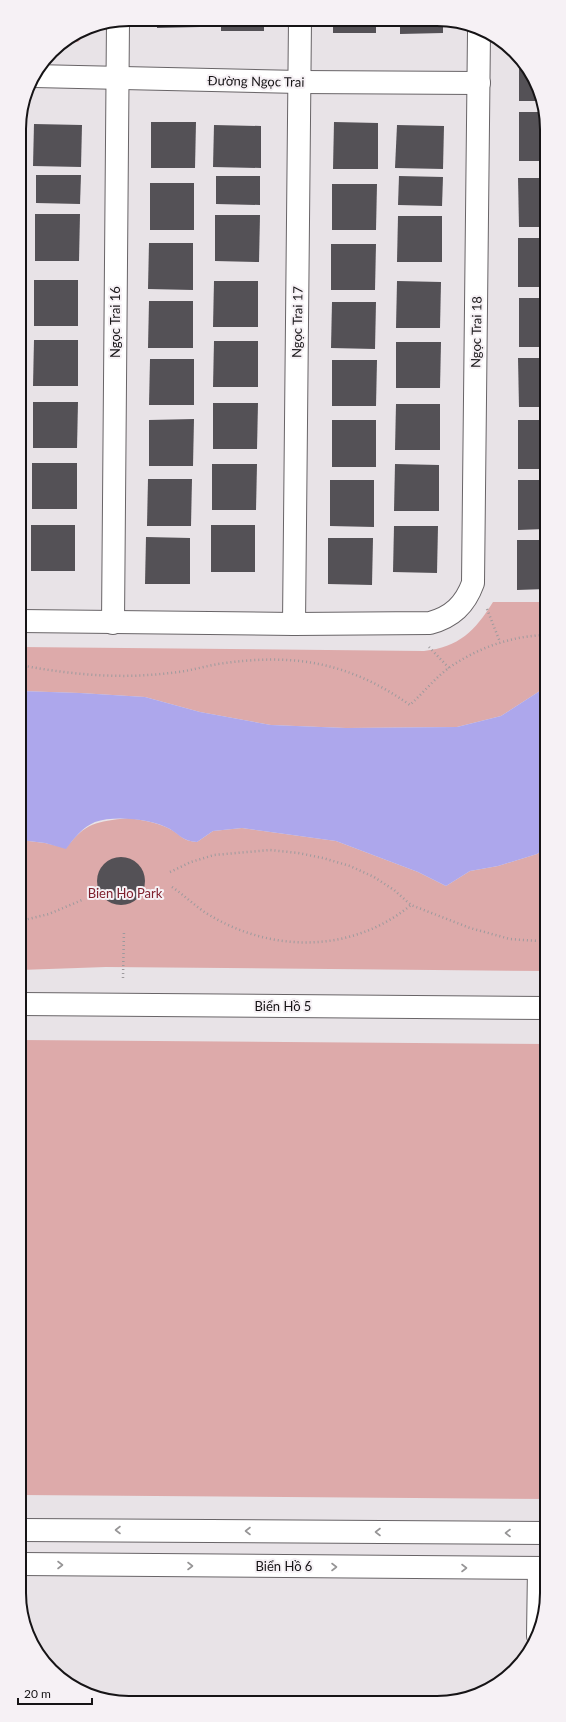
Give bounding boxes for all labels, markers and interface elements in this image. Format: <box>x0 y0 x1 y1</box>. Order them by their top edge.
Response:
street label: Đường Ngọc Trai <box>208 72 304 90</box>
street label: Ngọc Trai 16 <box>107 286 123 358</box>
street label: Ngọc Trai 17 <box>288 286 306 358</box>
street label: Ngọc Trai 18 <box>467 296 485 368</box>
park label: Bien Ho Park <box>88 885 163 901</box>
street label: Biển Hồ 5 <box>255 998 311 1014</box>
one-way arrow <box>115 1526 121 1534</box>
one-way arrow <box>245 1527 251 1535</box>
one-way arrow <box>375 1528 381 1536</box>
one-way arrow <box>505 1529 511 1537</box>
street label: Biển Hồ 6 <box>256 1558 312 1574</box>
one-way arrow <box>57 1560 63 1569</box>
one-way arrow <box>187 1561 193 1570</box>
one-way arrow <box>331 1563 337 1571</box>
one-way arrow <box>461 1564 467 1572</box>
scale bar <box>18 1680 92 1706</box>
text: 20 m <box>24 1686 51 1701</box>

